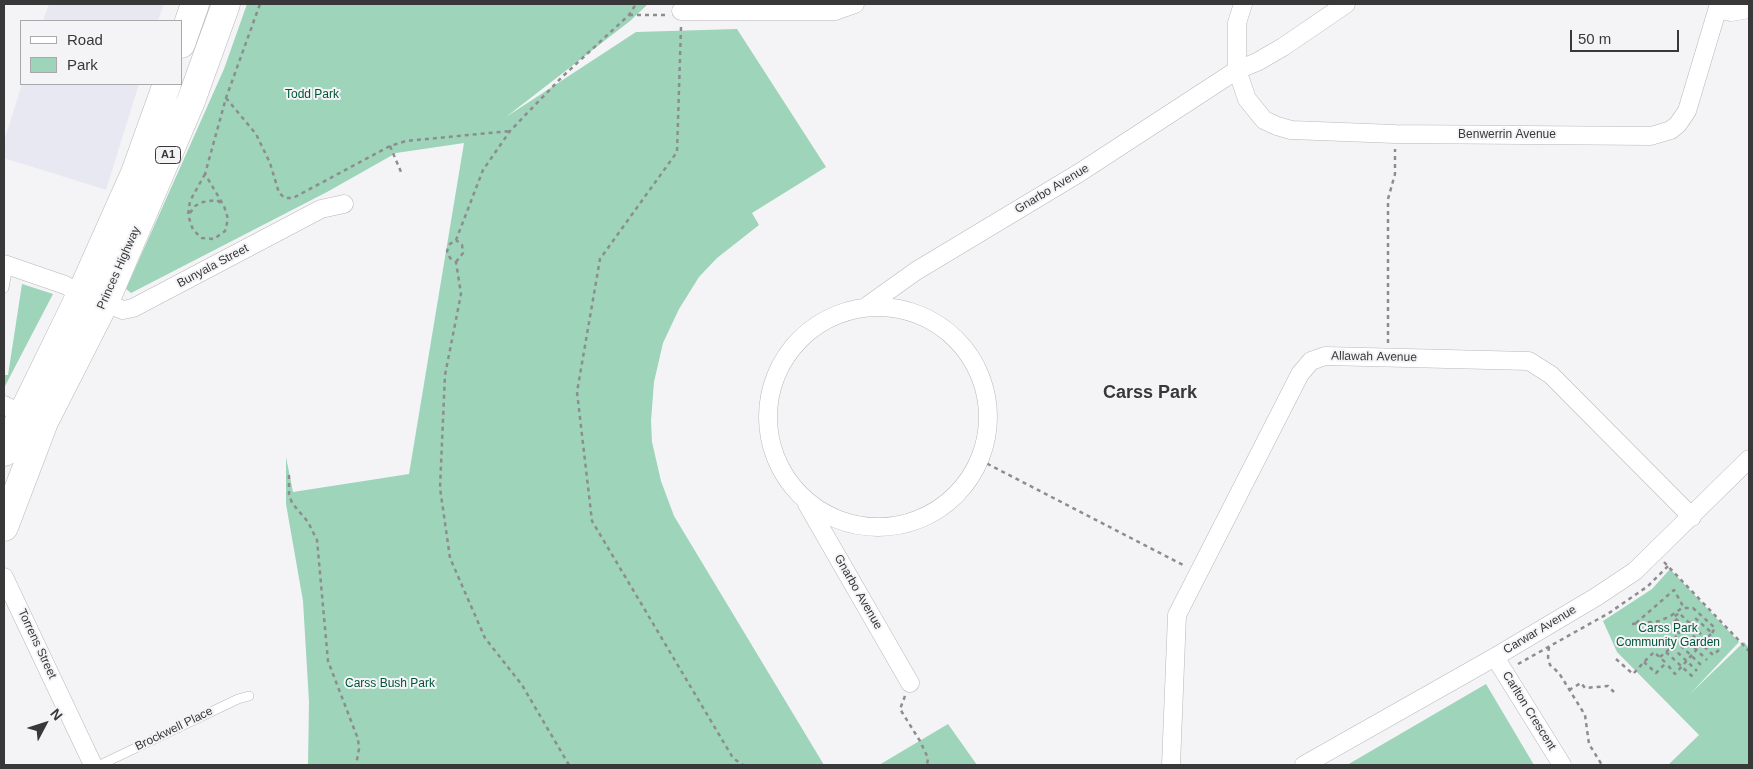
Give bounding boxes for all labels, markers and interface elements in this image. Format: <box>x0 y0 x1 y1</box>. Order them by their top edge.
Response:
legend <box>20 20 182 85</box>
scale bar <box>1573 20 1682 52</box>
text: 50 m <box>1578 30 1611 47</box>
text: Road <box>67 31 103 48</box>
text: Park <box>67 56 98 73</box>
park label: Todd Park <box>285 88 339 102</box>
street label: Benwerrin Avenue <box>1458 128 1556 142</box>
road number: A1 <box>156 146 180 164</box>
street label: Gnarbo Avenue <box>1012 161 1092 217</box>
street label: Princes Highway <box>94 224 144 312</box>
street label: Bunyala Street <box>175 241 251 291</box>
street label: Allawah Avenue <box>1331 349 1417 365</box>
district label: Carss Park <box>1103 382 1197 404</box>
street label: Gnarbo Avenue <box>831 552 885 632</box>
street label: Carwar Avenue <box>1501 603 1579 657</box>
street label: Torrens Street <box>15 607 59 681</box>
park label: Carss Park Community Garden <box>1616 622 1720 650</box>
street label: Carlton Crescent <box>1499 669 1559 753</box>
park label: Carss Bush Park <box>345 677 435 691</box>
north arrow <box>20 699 70 749</box>
street label: Brockwell Place <box>133 704 215 754</box>
text: N <box>47 705 66 723</box>

